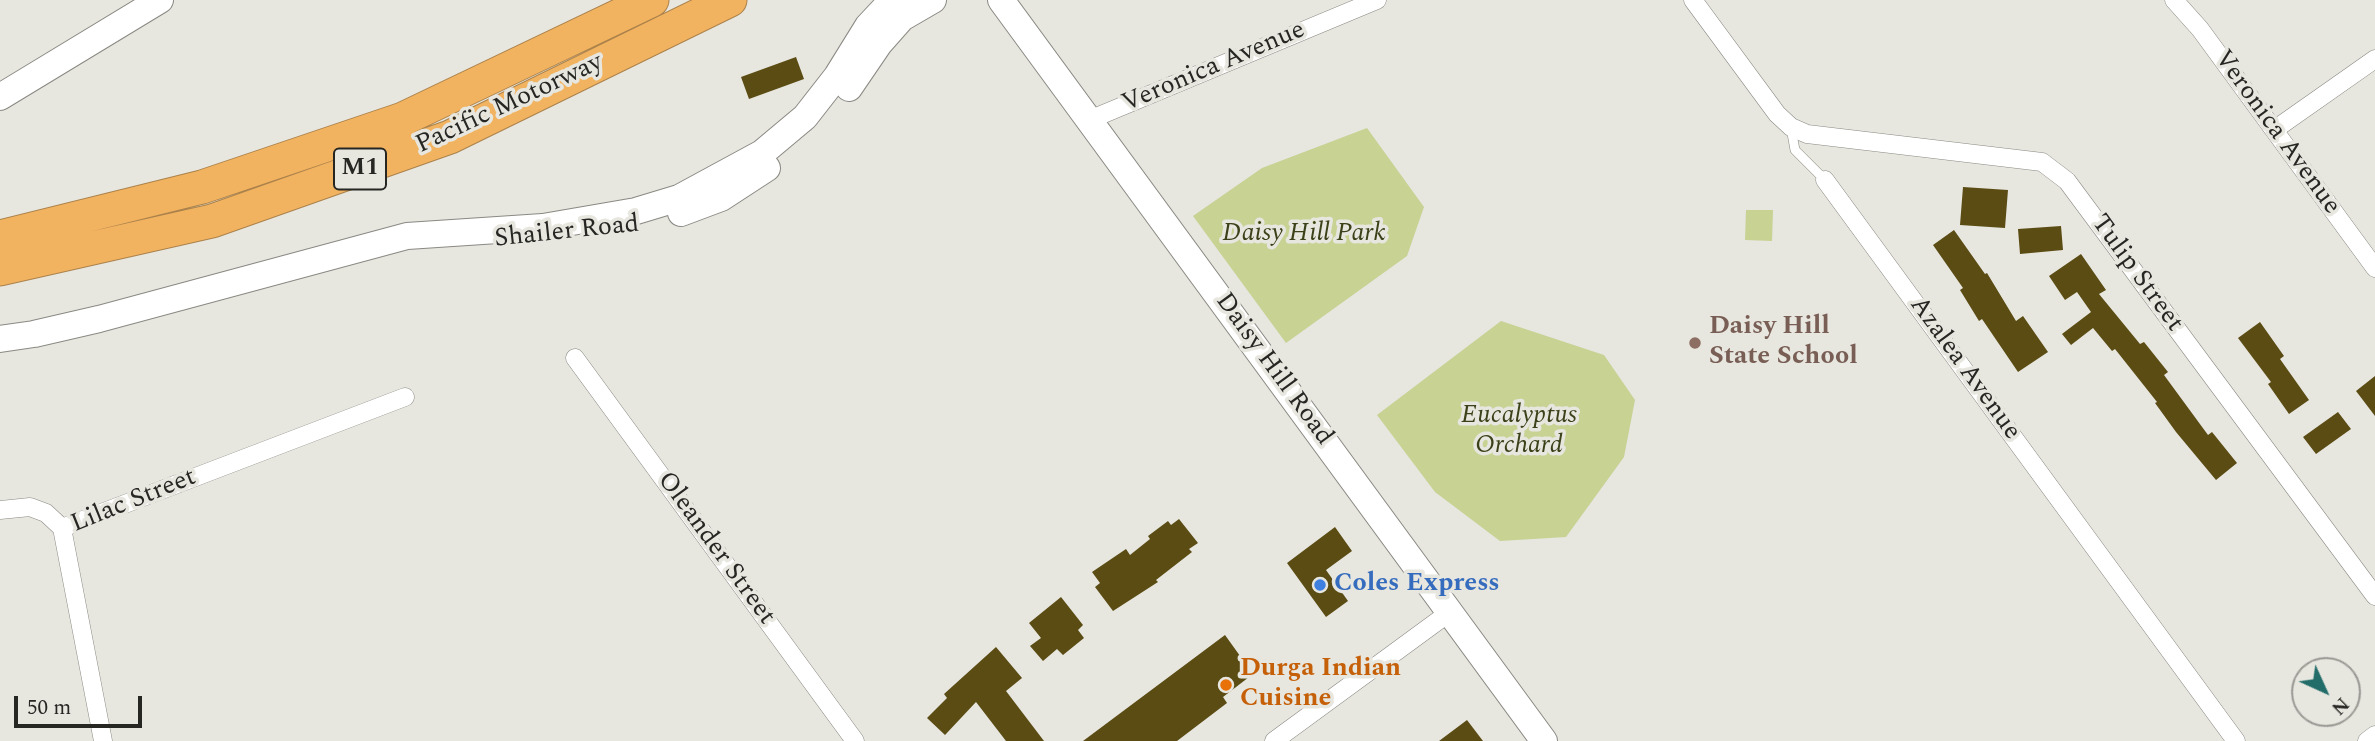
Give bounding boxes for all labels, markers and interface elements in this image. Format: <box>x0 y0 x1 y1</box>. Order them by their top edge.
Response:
street label: Veronica Avenue <box>1118 15 1310 121</box>
street label: Veronica Avenue <box>2206 45 2346 221</box>
street label: Pacific Motorway <box>412 48 608 162</box>
road number: M1 <box>334 148 386 190</box>
street label: Tulip Street <box>2083 209 2189 339</box>
street label: Shailer Road <box>493 210 641 256</box>
park label: Daisy Hill Park <box>1222 219 1386 251</box>
street label: Daisy Hill Road <box>1207 288 1339 452</box>
street label: Azalea Avenue <box>1902 291 2026 447</box>
place label: Daisy Hill State School <box>1709 312 1858 374</box>
marker: Daisy Hill State School <box>1687 335 1703 351</box>
park label: Eucalyptus Orchard <box>1461 401 1577 462</box>
street label: Lilac Street <box>67 463 201 541</box>
street label: Oleander Street <box>649 466 781 632</box>
place label: Coles Express <box>1334 569 1500 601</box>
marker: Coles Express <box>1312 577 1328 593</box>
place label: Durga Indian Cuisine <box>1240 654 1401 716</box>
north arrow <box>2291 657 2361 727</box>
marker: Durga Indian Cuisine <box>1218 677 1234 693</box>
scale bar <box>18 682 145 726</box>
text: N <box>2324 690 2356 722</box>
text: 50 m <box>27 692 71 724</box>

